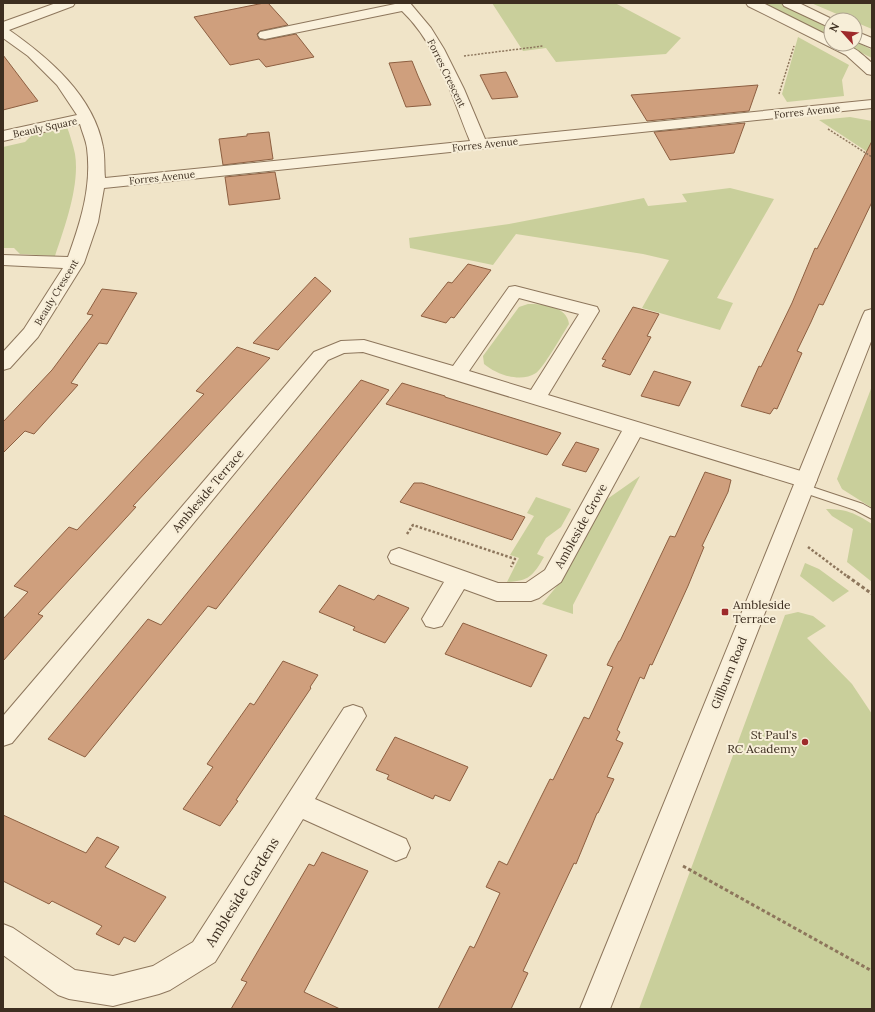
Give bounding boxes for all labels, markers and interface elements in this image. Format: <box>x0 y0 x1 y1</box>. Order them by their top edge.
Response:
north arrow <box>823 12 863 52</box>
text: N <box>826 20 842 34</box>
street label: Forres Crescent <box>424 37 469 110</box>
street label: Forres Avenue <box>773 102 841 121</box>
street label: Beauly Square <box>12 114 79 141</box>
street label: Forres Avenue <box>451 135 519 154</box>
street label: Forres Avenue <box>128 168 196 187</box>
street label: Beauly Crescent <box>32 257 81 328</box>
street label: Ambleside Terrace <box>168 446 247 536</box>
street label: Ambleside Grove <box>551 480 610 572</box>
place label: Ambleside Terrace <box>732 597 791 626</box>
marker: Ambleside Terrace <box>720 607 730 617</box>
street label: Gillburn Road <box>707 634 750 711</box>
place label: St Paul's RC Academy <box>727 727 798 756</box>
marker: St Paul's RC Academy <box>800 737 810 747</box>
street label: Ambleside Gardens <box>201 834 283 951</box>

